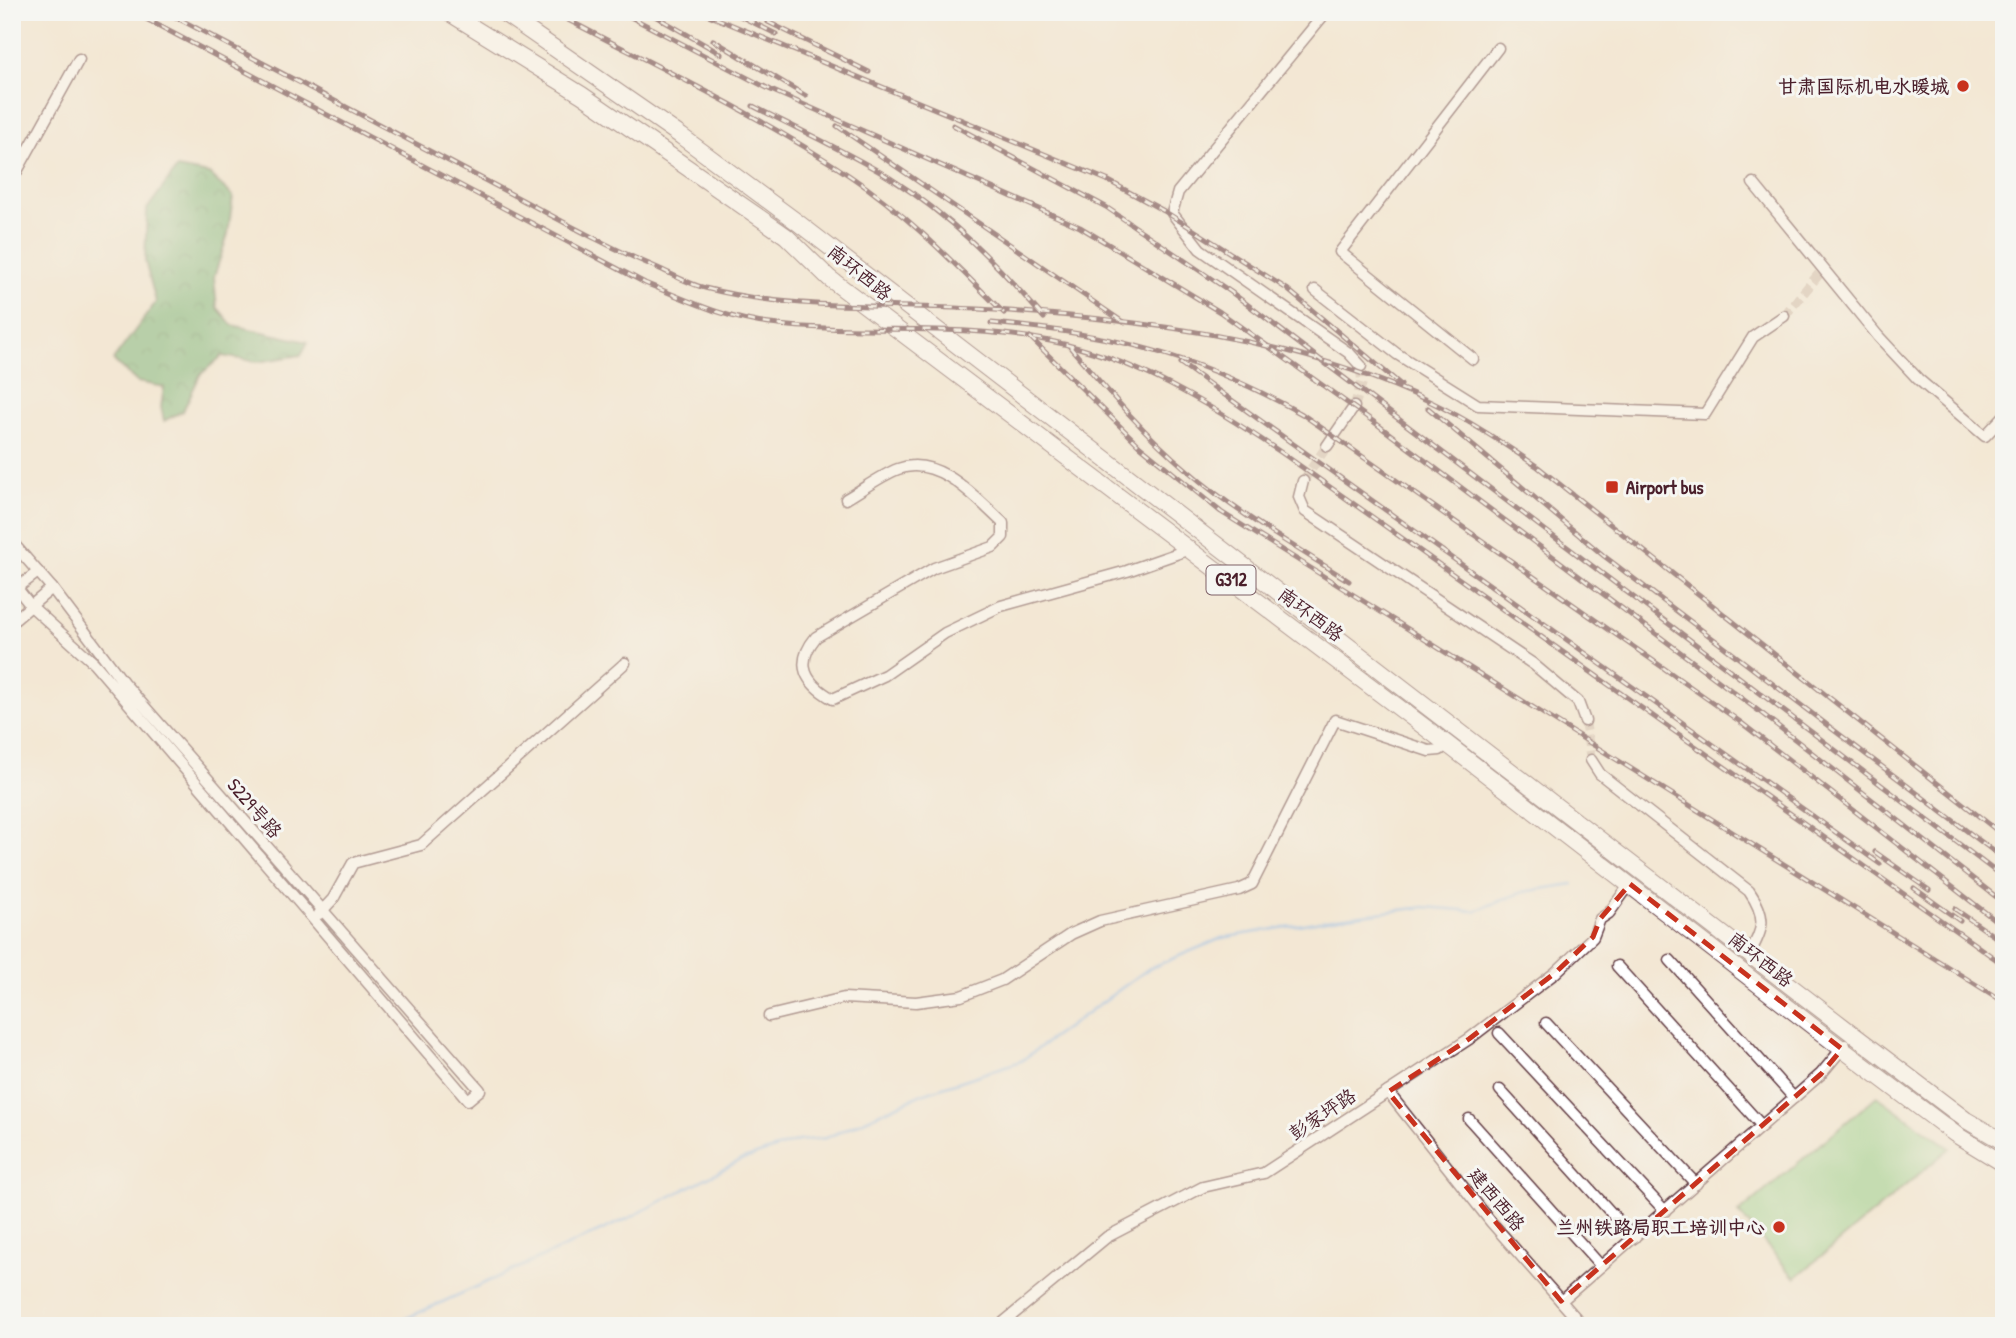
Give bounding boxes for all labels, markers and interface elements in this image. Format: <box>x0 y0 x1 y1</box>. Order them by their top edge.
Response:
place label: 甘肃国际机电水暖城 <box>1778 73 1949 99</box>
marker: 甘肃国际机电水暖城 <box>1955 78 1971 94</box>
street label: 南环西路 <box>822 238 898 306</box>
place label: Airport bus <box>1626 474 1704 501</box>
marker: Airport bus <box>1604 479 1620 495</box>
road number: G312 <box>1206 566 1256 594</box>
street label: 南环西路 <box>1273 581 1349 647</box>
street label: S229号路 <box>222 772 288 844</box>
street label: 南环西路 <box>1723 925 1799 993</box>
street label: 彭家坪路 <box>1283 1082 1361 1146</box>
street label: 建西西路 <box>1463 1162 1531 1236</box>
place label: 兰州铁路局职工培训中心 <box>1556 1214 1765 1240</box>
marker: 兰州铁路局职工培训中心 <box>1771 1219 1787 1235</box>

